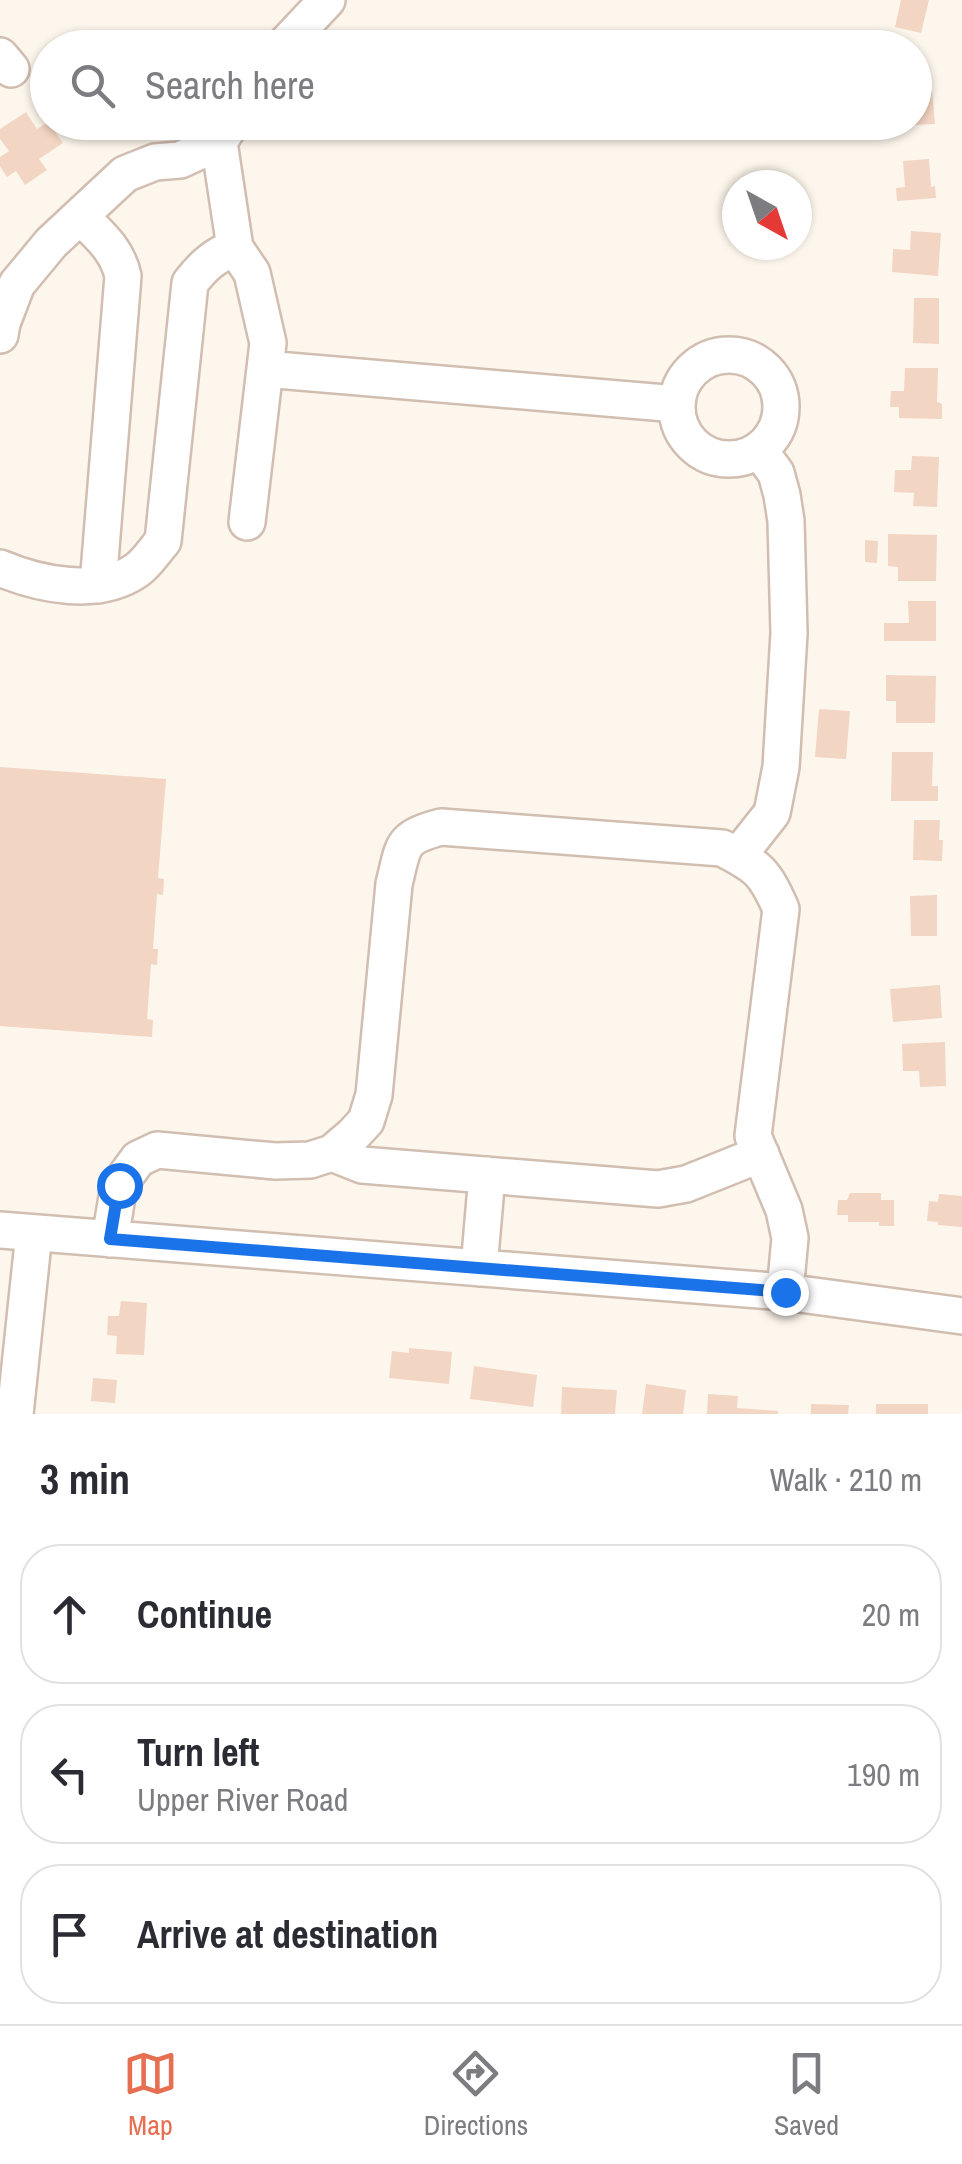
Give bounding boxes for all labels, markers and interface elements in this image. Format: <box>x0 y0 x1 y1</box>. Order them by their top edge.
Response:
search box <box>30 30 932 140</box>
icon: search <box>65 58 120 113</box>
text: Search here <box>145 60 315 111</box>
north arrow <box>722 170 812 260</box>
route start <box>97 1163 143 1209</box>
route end <box>763 1270 809 1316</box>
text: 3 min <box>40 1451 130 1507</box>
text: Walk · 210 m <box>770 1458 922 1501</box>
icon: ahead <box>42 1587 97 1642</box>
text: Continue <box>137 1589 272 1640</box>
text: 20 m <box>862 1593 920 1636</box>
text: Turn left <box>137 1727 259 1778</box>
icon: left <box>42 1747 97 1802</box>
text: 190 m <box>847 1753 920 1796</box>
text: Upper River Road <box>137 1778 348 1821</box>
icon: arrive <box>42 1907 97 1962</box>
text: Arrive at destination <box>137 1909 438 1960</box>
tab: Map <box>123 2046 178 2144</box>
tab: Directions <box>424 2046 528 2144</box>
tab: Saved <box>774 2046 839 2144</box>

